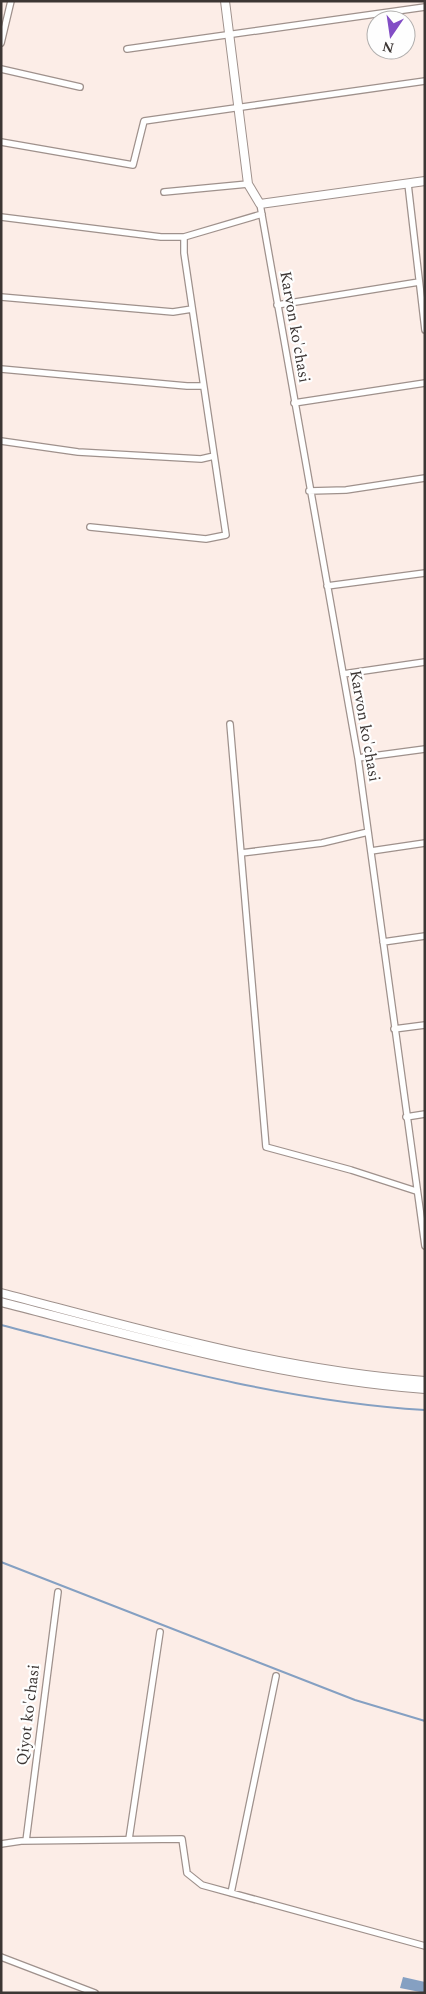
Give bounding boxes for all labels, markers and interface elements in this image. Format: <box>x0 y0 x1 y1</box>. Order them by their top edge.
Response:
north arrow <box>366 10 416 60</box>
text: N <box>380 36 396 59</box>
street label: Karvon ko'chasi <box>273 269 317 385</box>
street label: Karvon ko'chasi <box>343 668 387 784</box>
street label: Qiyot ko'chasi <box>10 1663 46 1767</box>

